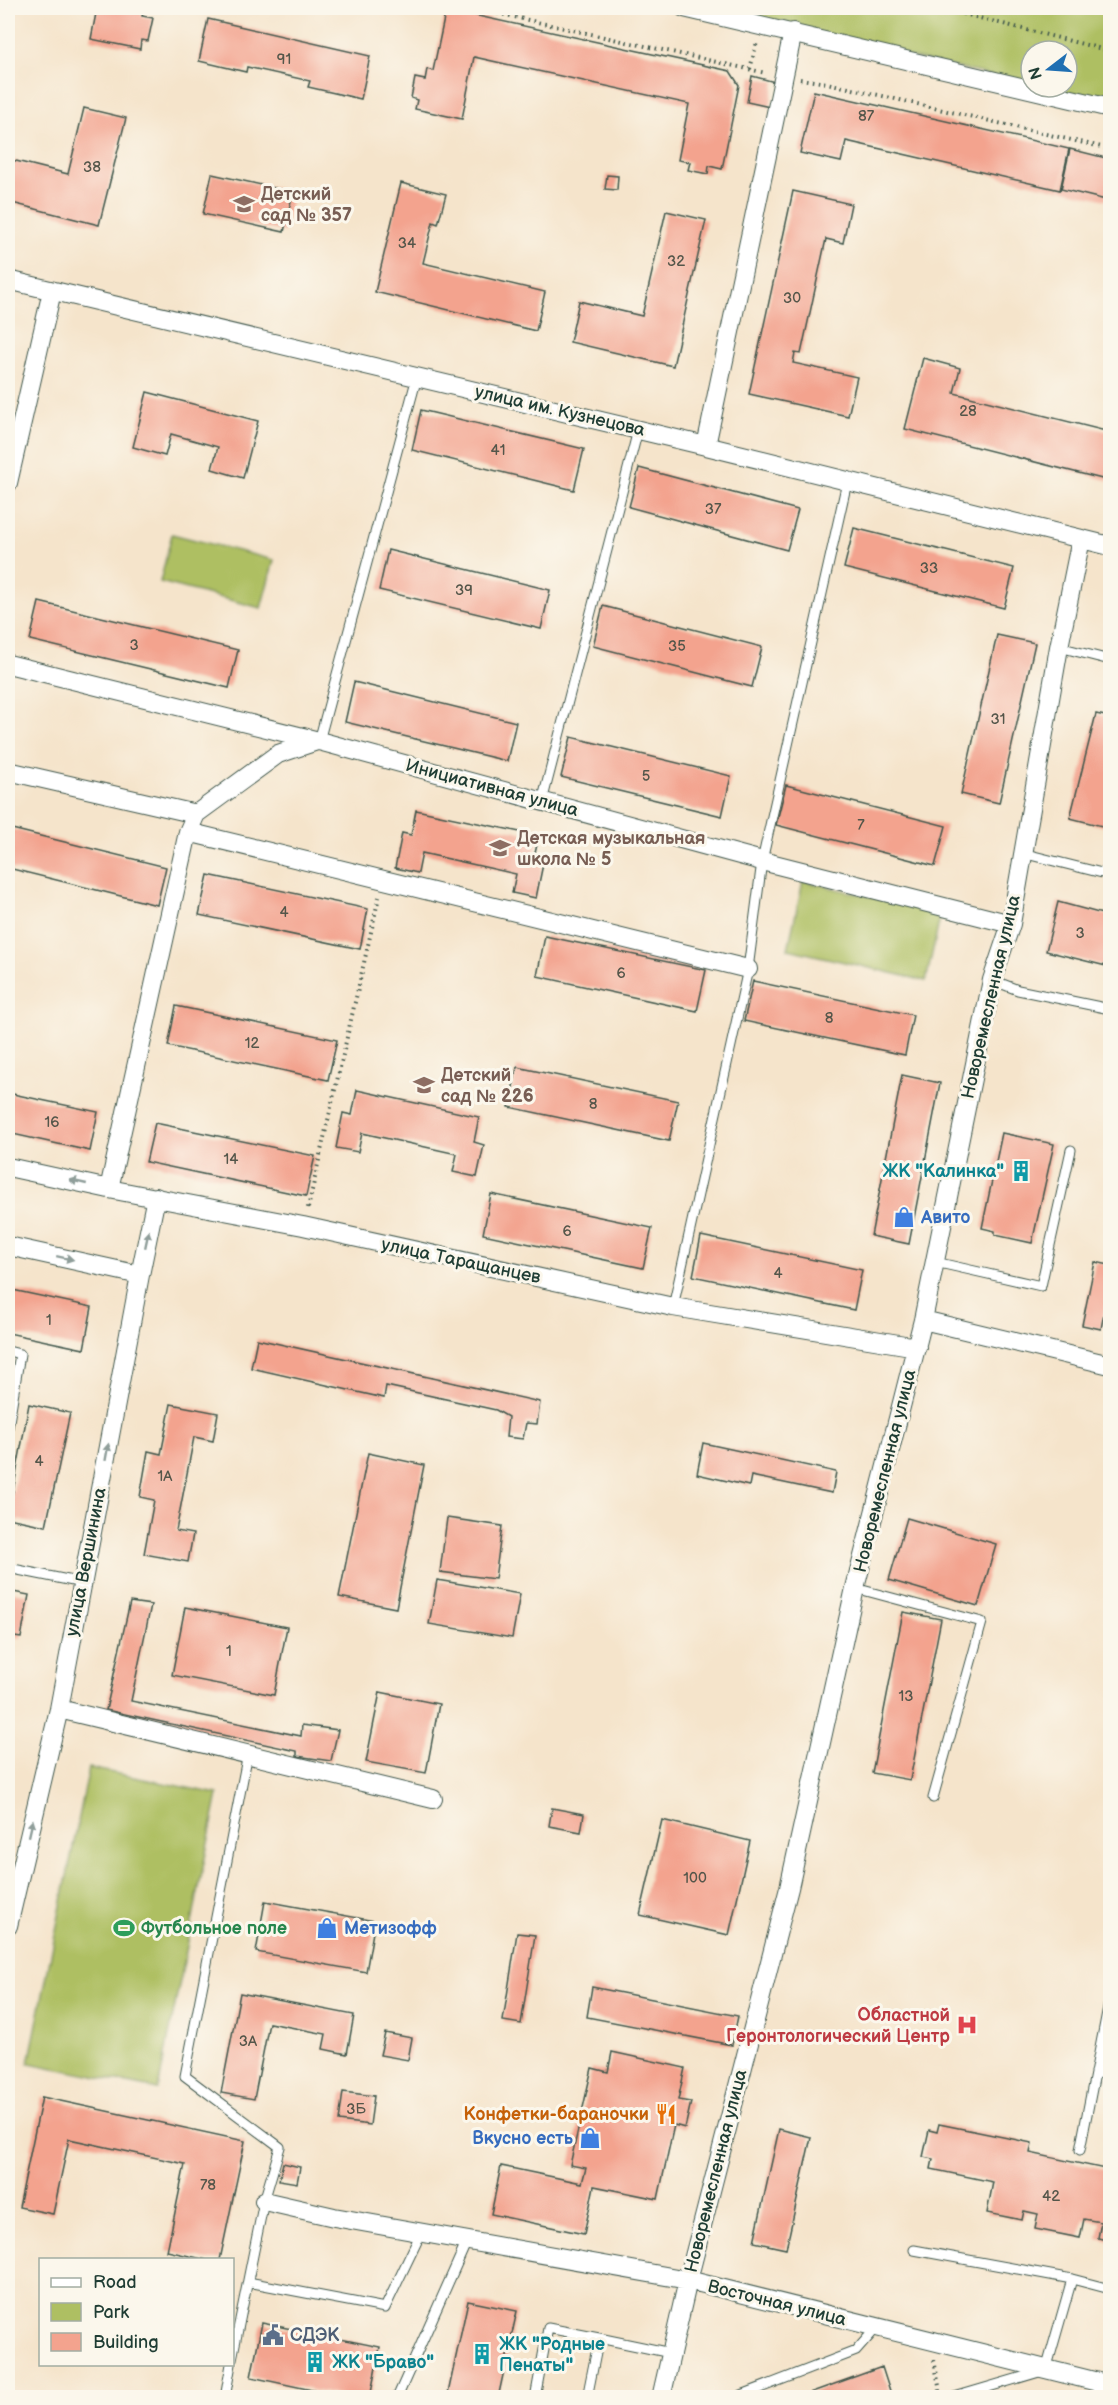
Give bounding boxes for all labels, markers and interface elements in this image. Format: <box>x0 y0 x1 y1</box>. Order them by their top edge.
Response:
north arrow <box>1019 39 1079 99</box>
house number: 91 <box>277 50 291 69</box>
text: N <box>1025 64 1047 81</box>
house number: 87 <box>858 107 875 126</box>
house number: 38 <box>83 158 101 177</box>
place label: Детский сад № 357 <box>261 184 352 226</box>
school or university icon: Детский сад № 357 <box>232 192 256 216</box>
house number: 34 <box>398 234 416 253</box>
house number: 32 <box>667 252 685 271</box>
house number: 30 <box>783 289 801 308</box>
street label: улица им. Кузнецова <box>473 381 647 441</box>
house number: 28 <box>959 402 977 421</box>
house number: 41 <box>491 441 505 460</box>
house number: 37 <box>705 500 722 519</box>
house number: 33 <box>920 559 938 578</box>
house number: 39 <box>455 581 473 600</box>
house number: 3 <box>129 636 139 655</box>
house number: 35 <box>668 637 686 656</box>
house number: 31 <box>990 710 1006 729</box>
street label: Инициативная улица <box>403 755 581 821</box>
house number: 5 <box>642 767 650 786</box>
house number: 7 <box>857 816 865 835</box>
place label: Детская музыкальная школа № 5 <box>517 828 705 870</box>
school or university icon: Детская музыкальная школа № 5 <box>488 836 512 860</box>
street label: Новоремесленная улица <box>957 893 1025 1101</box>
house number: 4 <box>279 903 289 922</box>
house number: 3 <box>1075 924 1085 943</box>
house number: 6 <box>616 964 626 983</box>
house number: 8 <box>825 1009 834 1028</box>
house number: 12 <box>245 1034 259 1053</box>
place label: Детский сад № 226 <box>441 1065 534 1107</box>
school or university icon: Детский сад № 226 <box>412 1073 436 1097</box>
house number: 8 <box>589 1095 598 1114</box>
house number: 16 <box>45 1113 59 1132</box>
house number: 14 <box>224 1150 238 1169</box>
building icon: ЖК "Калинка" <box>1009 1159 1033 1183</box>
place label: ЖК "Калинка" <box>882 1161 1004 1182</box>
one-way arrow <box>69 1177 88 1187</box>
shop icon: Авито <box>892 1205 916 1229</box>
place label: Авито <box>920 1207 970 1228</box>
house number: 6 <box>562 1222 572 1241</box>
one-way arrow <box>143 1230 153 1249</box>
street label: улица Таращанцев <box>379 1234 543 1288</box>
one-way arrow <box>55 1254 74 1264</box>
house number: 4 <box>773 1264 783 1283</box>
house number: 1 <box>46 1311 52 1330</box>
street label: Новоремесленная улица <box>850 1367 920 1575</box>
one-way arrow <box>103 1442 112 1461</box>
house number: 4 <box>34 1452 44 1471</box>
house number: 1А <box>158 1467 173 1486</box>
street label: улица Вершинина <box>61 1485 111 1638</box>
house number: 1 <box>226 1642 232 1661</box>
house number: 13 <box>898 1687 914 1706</box>
one-way arrow <box>26 1819 36 1837</box>
house number: 100 <box>683 1869 707 1888</box>
sports icon: Футбольное поле <box>112 1916 136 1940</box>
shop icon: Метизофф <box>315 1916 339 1940</box>
place label: Футбольное поле <box>141 1918 287 1939</box>
place label: Метизофф <box>344 1918 438 1939</box>
place label: Областной Геронтологический Центр <box>726 2005 950 2047</box>
hospital icon: Областной Геронтологический Центр <box>955 2013 979 2037</box>
house number: 3А <box>239 2032 258 2051</box>
street label: Новоремесленная улица <box>681 2067 751 2275</box>
house number: 3Б <box>346 2100 366 2119</box>
restaurant icon: Конфетки-бараночки <box>654 2102 678 2126</box>
place label: Конфетки-бараночки <box>464 2104 649 2125</box>
shop icon: Вкусно есть <box>578 2126 602 2150</box>
place label: Вкусно есть <box>472 2128 574 2149</box>
house number: 78 <box>200 2176 216 2195</box>
house number: 42 <box>1042 2187 1060 2206</box>
legend <box>39 2258 234 2366</box>
text: Road <box>93 2272 137 2293</box>
street label: Восточная улица <box>706 2276 849 2330</box>
text: Park <box>93 2302 129 2323</box>
public building icon: СДЭК <box>261 2323 285 2347</box>
place label: СДЭК <box>290 2325 340 2346</box>
text: Building <box>93 2332 159 2353</box>
place label: ЖК "Родные Пенаты" <box>499 2334 605 2376</box>
building icon: ЖК "Родные Пенаты" <box>470 2342 494 2366</box>
building icon: ЖК "Браво" <box>303 2350 327 2374</box>
place label: ЖК "Браво" <box>332 2352 434 2373</box>

